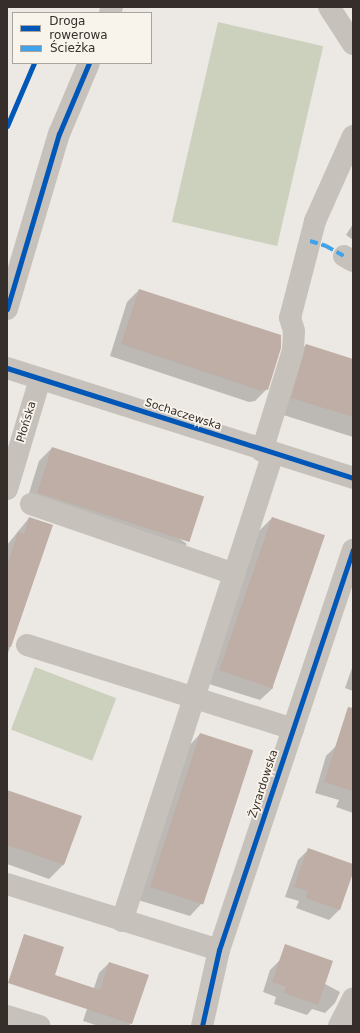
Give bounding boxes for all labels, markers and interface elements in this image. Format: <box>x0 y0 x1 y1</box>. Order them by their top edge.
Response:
legend <box>12 12 152 64</box>
text: Droga rowerowa <box>49 14 108 42</box>
text: Ścieżka <box>50 41 95 55</box>
street label: Sochaczewska <box>143 396 223 434</box>
street label: Płońska <box>15 400 39 444</box>
street label: Żyrardowska <box>247 748 281 820</box>

